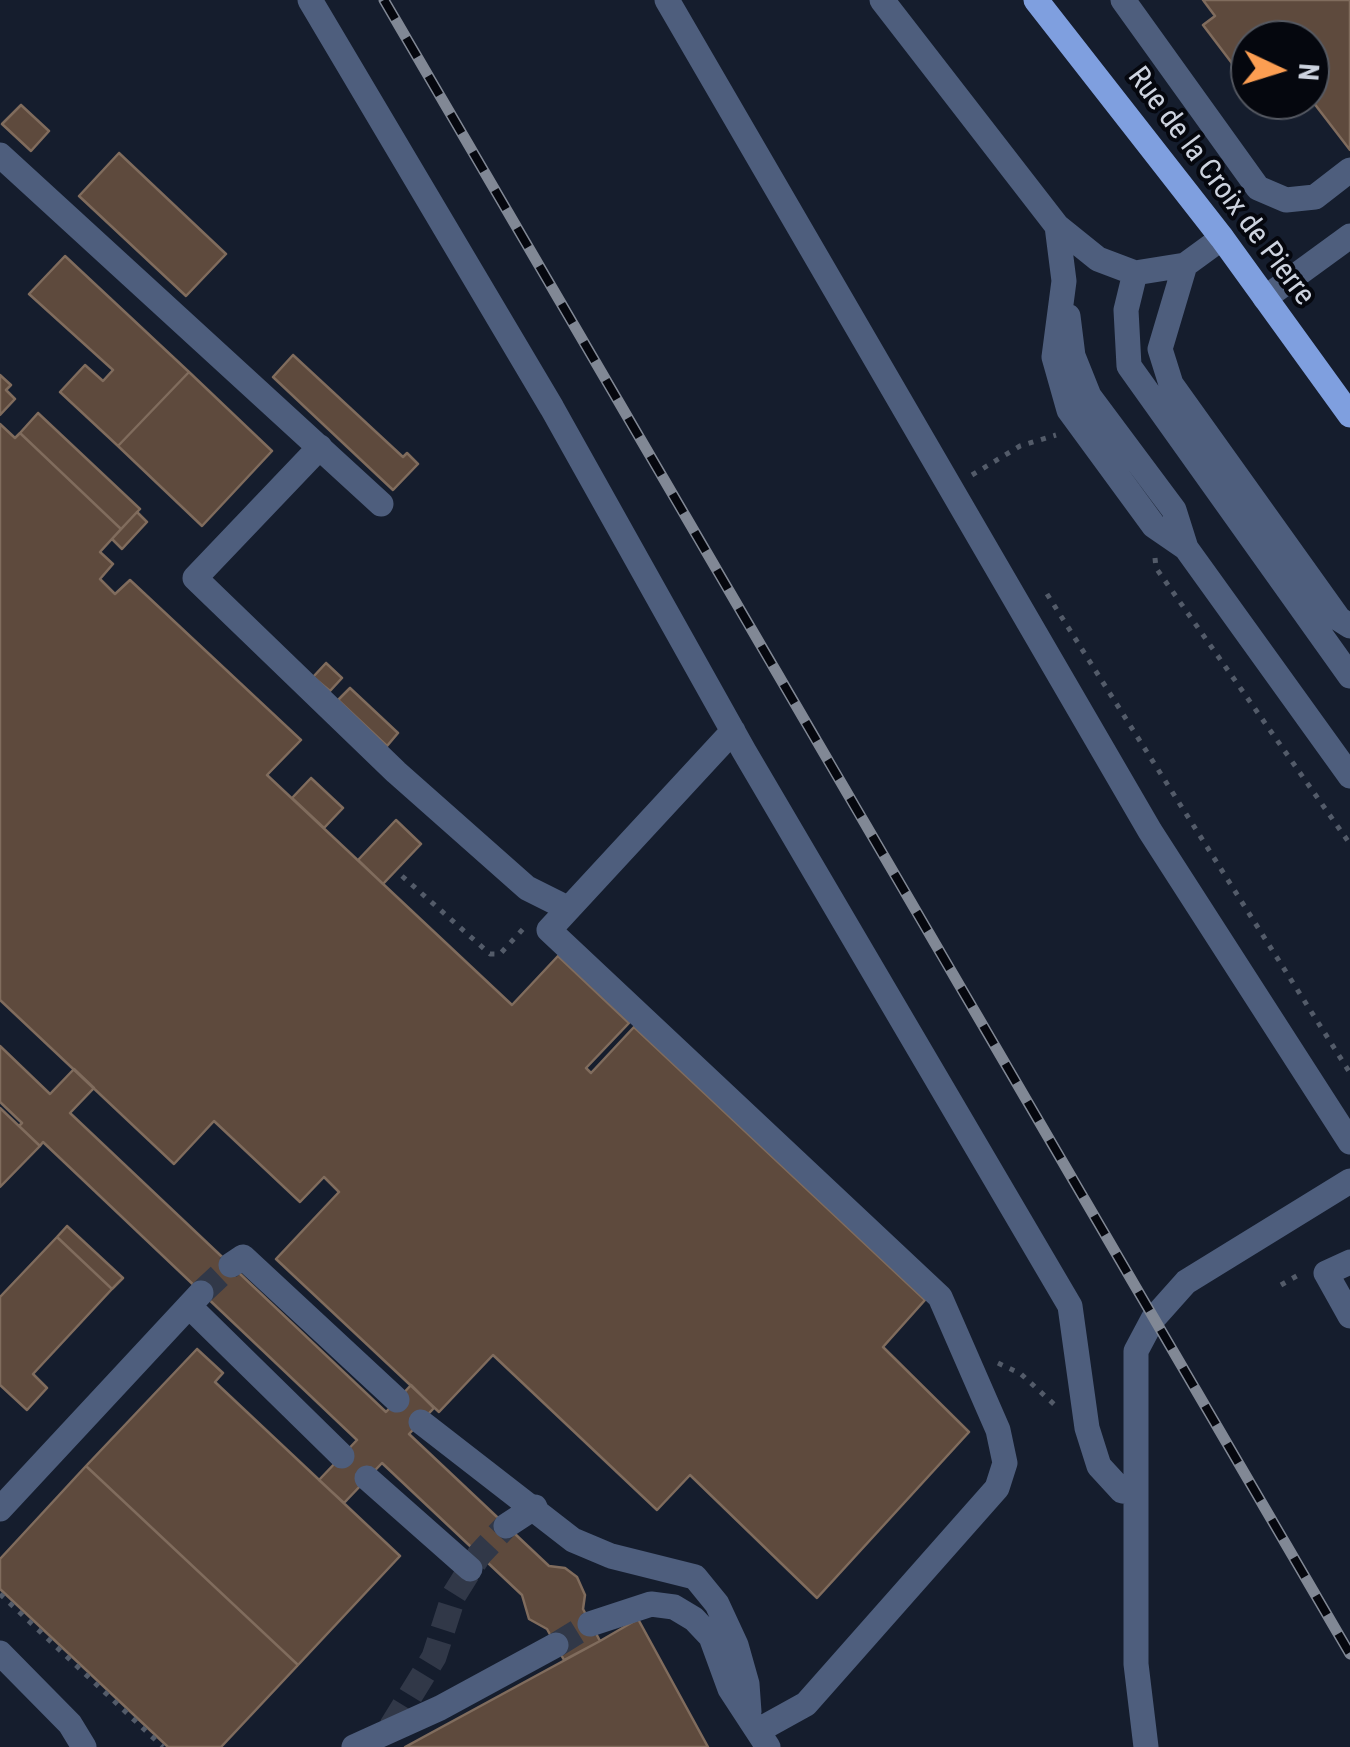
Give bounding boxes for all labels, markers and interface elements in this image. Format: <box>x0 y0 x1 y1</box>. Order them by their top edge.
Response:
north arrow <box>1230 20 1330 120</box>
street label: Rue de la Croix de Pierre <box>1119 61 1321 313</box>
text: N <box>1291 62 1325 82</box>

